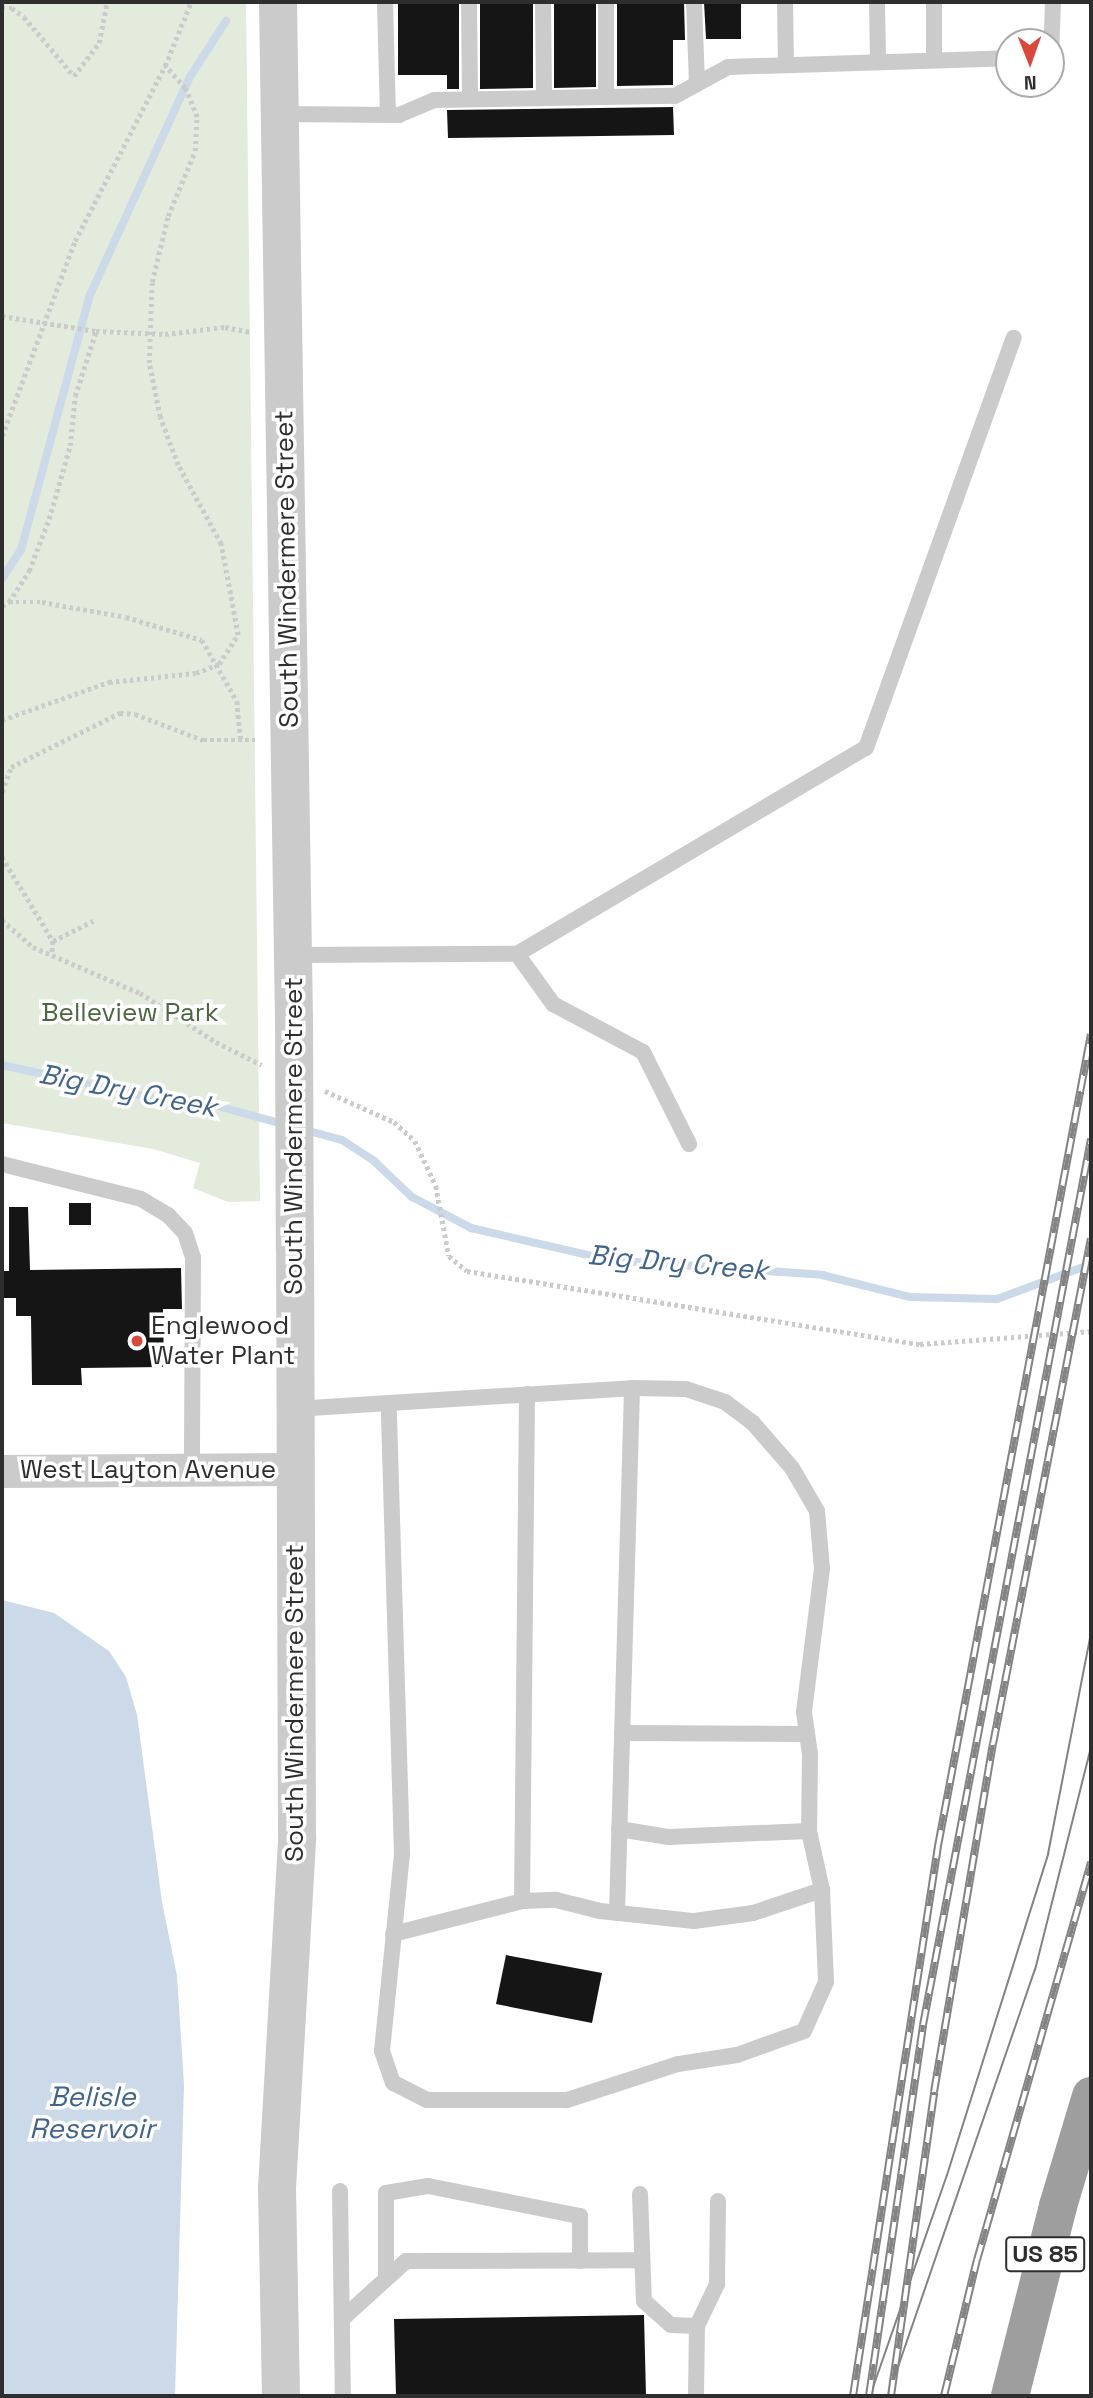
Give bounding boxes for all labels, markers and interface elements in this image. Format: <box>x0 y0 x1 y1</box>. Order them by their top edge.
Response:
north arrow <box>995 28 1065 98</box>
text: N <box>1024 70 1037 95</box>
street label: South Windermere Street <box>269 410 305 728</box>
street label: South Windermere Street <box>278 977 310 1295</box>
park label: Belleview Park <box>41 997 219 1029</box>
water label: Big Dry Creek <box>36 1056 220 1124</box>
water label: Big Dry Creek <box>587 1237 769 1287</box>
place label: Englewood Water Plant <box>151 1310 295 1372</box>
marker: Englewood Water Plant <box>129 1333 145 1349</box>
street label: West Layton Avenue <box>20 1454 276 1486</box>
street label: South Windermere Street <box>279 1544 311 1862</box>
water label: Belisle Reservoir <box>29 2079 155 2145</box>
road number: US 85 <box>1005 2234 1085 2274</box>

